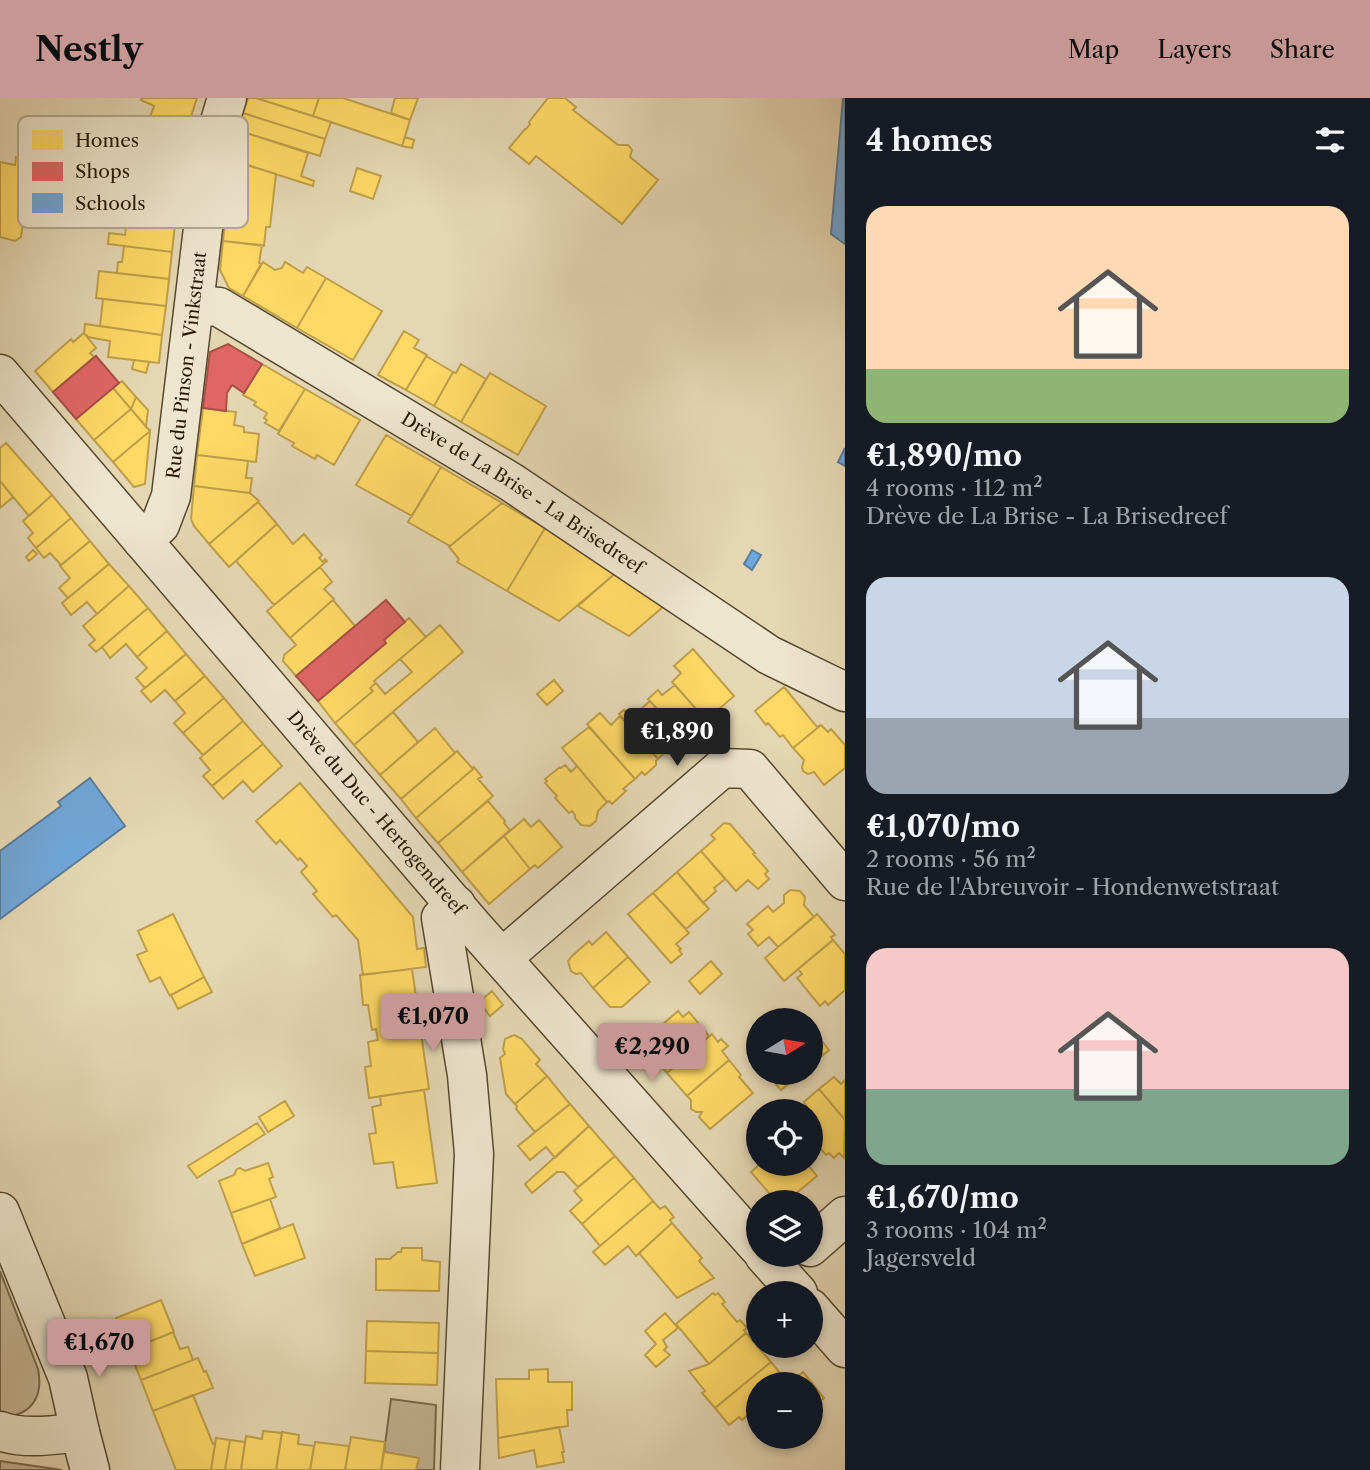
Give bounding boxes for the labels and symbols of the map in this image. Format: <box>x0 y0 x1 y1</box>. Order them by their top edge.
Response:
legend <box>18 116 248 228</box>
text: Homes <box>75 129 139 152</box>
text: Shops <box>75 160 130 183</box>
text: Schools <box>75 192 145 215</box>
street label: Rue du Pinson - Vinkstraat <box>162 250 211 480</box>
street label: Drève de La Brise - La Brisedreef <box>397 408 650 580</box>
street label: Drève du Duc - Hertogendreef <box>283 706 471 921</box>
pin: €1,890 <box>620 708 734 768</box>
pin: €1,070 <box>376 993 490 1053</box>
north arrow <box>746 1008 822 1085</box>
pin: €2,290 <box>595 1024 709 1083</box>
pin: €1,670 <box>42 1320 156 1379</box>

